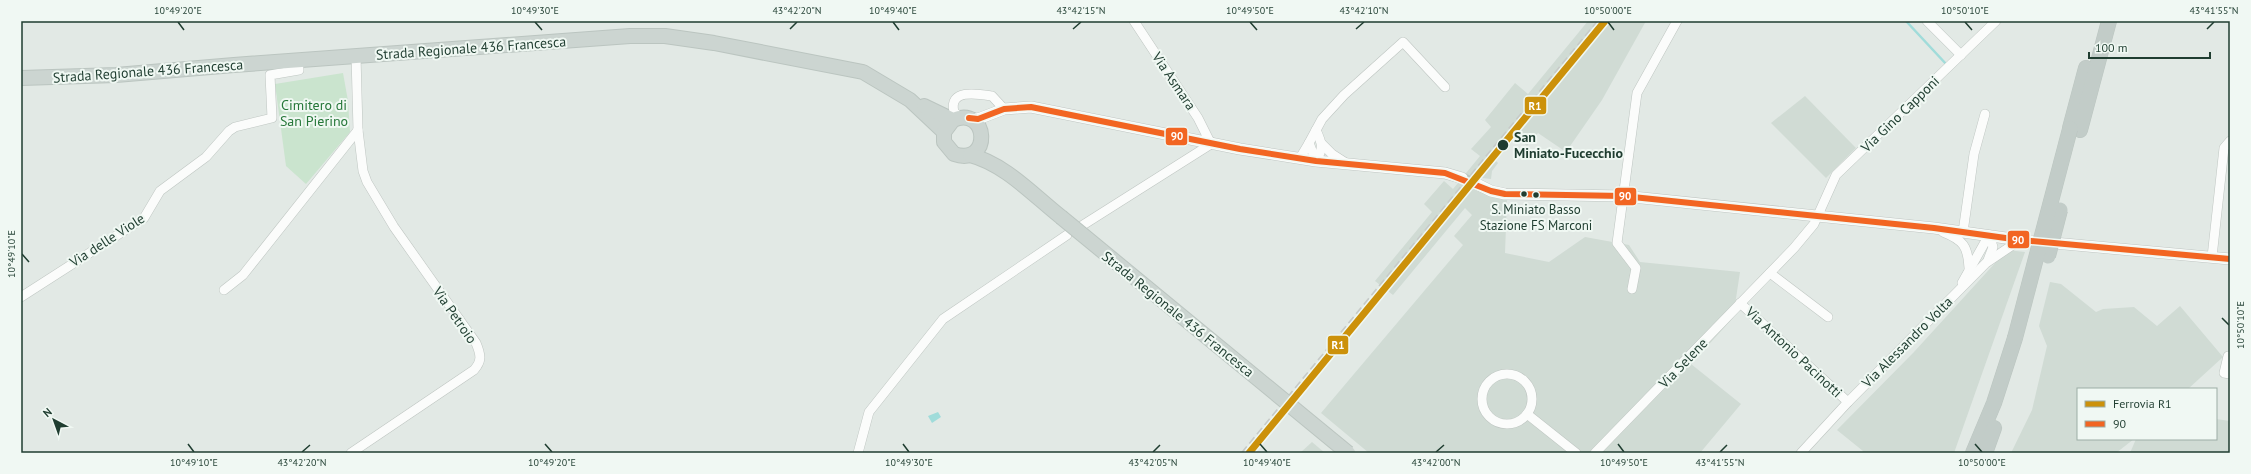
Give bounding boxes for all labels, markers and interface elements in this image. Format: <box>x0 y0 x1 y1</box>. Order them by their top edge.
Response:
text: 10°49'20"E <box>154 4 202 17</box>
text: 10°49'30"E <box>511 4 559 17</box>
text: 43°42'20"N <box>772 4 822 17</box>
text: 10°49'40"E <box>869 4 917 17</box>
text: 43°42'15"N <box>1056 4 1106 17</box>
text: 10°49'50"E <box>1226 4 1274 17</box>
text: 43°42'10"N <box>1339 4 1389 17</box>
text: 10°50'00"E <box>1584 4 1632 17</box>
text: 10°50'10"E <box>1941 4 1989 17</box>
text: 43°41'55"N <box>2189 4 2239 17</box>
street label: Strada Regionale 436 Francesca <box>375 32 567 64</box>
scale bar <box>2089 34 2210 60</box>
text: 100 m <box>2095 40 2128 55</box>
street label: Via Asmara <box>1148 48 1200 113</box>
street label: Strada Regionale 436 Francesca <box>52 55 244 87</box>
street label: Via Gino Capponi <box>1856 72 1943 157</box>
park label: Cimitero di San Pierino <box>280 96 348 130</box>
line badge: R1 <box>1524 96 1547 115</box>
text: R1 <box>1529 99 1541 113</box>
line badge: 90 <box>1165 127 1188 146</box>
place label: San Miniato-Fucecchio <box>1514 128 1623 162</box>
text: 90 <box>1171 129 1183 143</box>
marker: San Miniato-Fucecchio <box>1496 138 1510 152</box>
line badge: 90 <box>1614 187 1637 206</box>
unlabelled marker <box>1519 189 1529 199</box>
text: 90 <box>1619 189 1631 203</box>
marker: S. Miniato Basso Stazione FS Marconi <box>1531 190 1541 200</box>
place label: S. Miniato Basso Stazione FS Marconi <box>1480 201 1592 234</box>
street label: Via delle Viole <box>65 209 148 272</box>
text: 10°49'10"E <box>5 230 18 278</box>
line badge: 90 <box>2007 230 2030 249</box>
text: 90 <box>2012 233 2024 247</box>
street label: Strada Regionale 436 Francesca <box>1098 247 1258 381</box>
street label: Via Petroio <box>428 282 481 347</box>
street label: Via Alessandro Volta <box>1857 293 1956 392</box>
text: 10°50'10"E <box>2234 301 2247 349</box>
street label: Via Antonio Pacinotti <box>1741 302 1846 401</box>
street label: Via Selene <box>1654 334 1711 393</box>
line badge: R1 <box>1327 335 1349 355</box>
text: R1 <box>1332 338 1344 352</box>
legend <box>2077 388 2217 440</box>
text: Ferrovia R1 <box>2113 396 2172 411</box>
north arrow <box>34 400 74 440</box>
text: N <box>40 405 55 420</box>
text: 90 <box>2113 416 2127 431</box>
text: 10°49'10"E <box>170 456 218 469</box>
text: 43°42'20"N <box>277 456 327 469</box>
text: 10°49'20"E <box>528 456 576 469</box>
text: 10°49'30"E <box>885 456 933 469</box>
text: 43°42'05"N <box>1128 456 1178 469</box>
text: 10°49'40"E <box>1243 456 1291 469</box>
text: 43°42'00"N <box>1411 456 1461 469</box>
text: 10°49'50"E <box>1600 456 1648 469</box>
text: 43°41'55"N <box>1695 456 1745 469</box>
text: 10°50'00"E <box>1958 456 2006 469</box>

